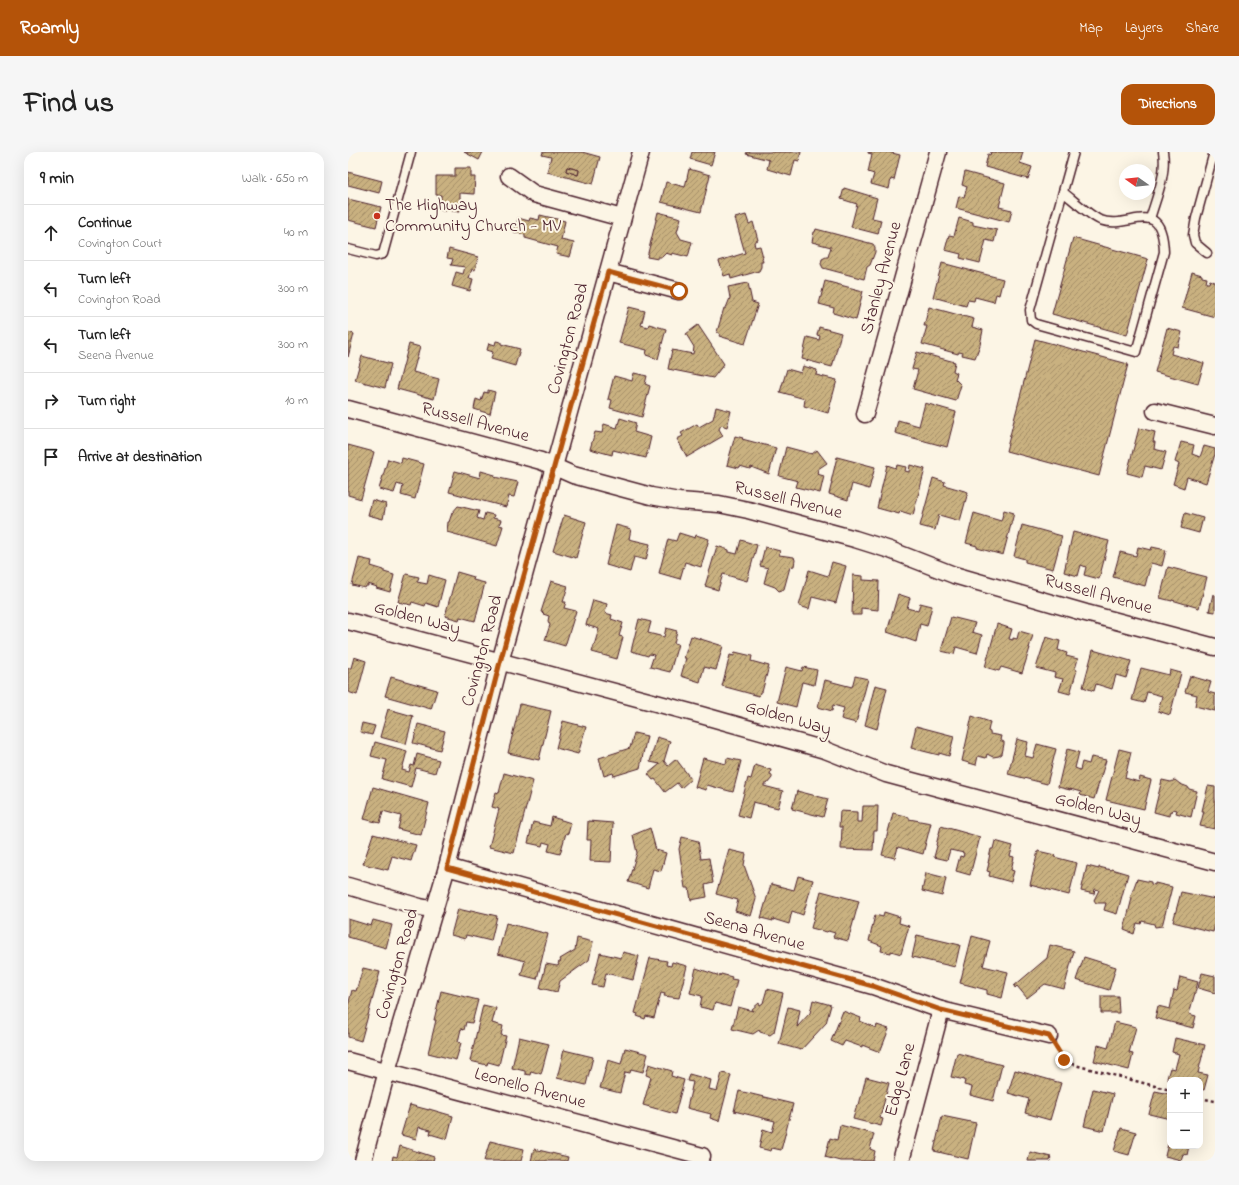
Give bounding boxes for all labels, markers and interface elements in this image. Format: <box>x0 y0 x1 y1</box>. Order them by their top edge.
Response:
text: Roamly <box>20 15 79 42</box>
text: Map <box>1079 18 1103 39</box>
text: Layers <box>1125 18 1163 39</box>
text: Share <box>1185 18 1219 39</box>
text: Find us <box>24 84 114 125</box>
button: Directions <box>1121 84 1215 125</box>
north arrow <box>1119 164 1155 200</box>
text: 9 min <box>40 166 74 191</box>
text: Walk · 650 m <box>242 169 308 188</box>
place label: The Highway Community Church - MV <box>385 193 562 240</box>
marker: The Highway Community Church - MV <box>372 211 382 221</box>
text: Continue <box>78 212 132 234</box>
street label: Stanley Avenue <box>854 218 910 337</box>
icon: ahead <box>40 222 62 244</box>
text: 40 m <box>284 223 308 242</box>
text: Covington Court <box>78 234 162 253</box>
text: Turn left <box>78 268 131 290</box>
icon: left <box>40 278 62 300</box>
text: 300 m <box>278 279 308 298</box>
street label: Covington Road <box>542 280 597 398</box>
route start <box>670 282 688 300</box>
text: Covington Road <box>78 290 161 309</box>
text: Turn left <box>78 324 131 346</box>
icon: left <box>40 334 62 356</box>
text: 300 m <box>278 335 308 354</box>
text: Seena Avenue <box>78 346 154 365</box>
icon: right <box>40 390 62 412</box>
text: Turn right <box>78 390 136 412</box>
text: 10 m <box>285 391 308 410</box>
street label: Russell Avenue <box>418 396 533 450</box>
icon: arrive <box>40 446 62 468</box>
text: Arrive at destination <box>78 446 202 468</box>
street label: Russell Avenue <box>731 475 846 527</box>
street label: Russell Avenue <box>1041 568 1156 622</box>
street label: Covington Road <box>456 592 511 710</box>
street label: Golden Way <box>371 595 463 643</box>
street label: Golden Way <box>742 694 834 744</box>
street label: Golden Way <box>1052 786 1144 834</box>
street label: Covington Road <box>370 905 427 1023</box>
street label: Seena Avenue <box>700 905 809 959</box>
street label: Edge Lane <box>879 1040 924 1120</box>
route end <box>1055 1051 1073 1069</box>
street label: Leonello Avenue <box>471 1062 590 1117</box>
map controls <box>1167 1077 1203 1149</box>
button: + <box>1167 1077 1203 1113</box>
button: − <box>1167 1113 1203 1149</box>

